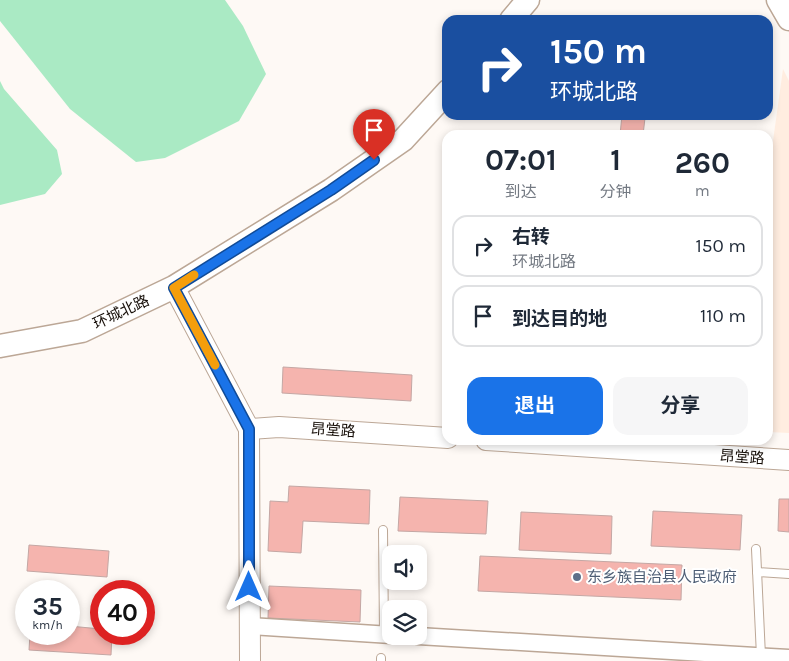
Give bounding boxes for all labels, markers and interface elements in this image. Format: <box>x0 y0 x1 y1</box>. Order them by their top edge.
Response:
text: 150 m <box>550 31 647 72</box>
icon: right <box>467 35 532 100</box>
text: 环城北路 <box>550 79 638 105</box>
pin <box>353 109 395 160</box>
icon: arrive <box>360 116 388 144</box>
text: 07:01 <box>485 142 557 178</box>
text: 1 <box>610 142 621 178</box>
text: 260 <box>675 145 730 181</box>
text: m <box>695 181 710 200</box>
text: 到达 <box>505 182 537 201</box>
text: 分钟 <box>600 182 632 201</box>
text: 右转 <box>512 226 550 248</box>
icon: right <box>469 232 497 260</box>
text: 150 m <box>695 235 746 257</box>
text: 环城北路 <box>512 252 576 271</box>
street label: 环城北路 <box>90 291 152 333</box>
icon: arrive <box>469 302 497 330</box>
text: 110 m <box>700 305 746 327</box>
text: 到达目的地 <box>512 308 607 330</box>
button: 退出 <box>467 377 603 435</box>
button: 分享 <box>613 377 748 435</box>
street label: 昂堂路 <box>310 419 356 441</box>
street label: 昂堂路 <box>719 446 765 468</box>
map controls <box>382 545 427 645</box>
button: sound <box>382 545 427 590</box>
position arrow <box>222 560 274 612</box>
place label: 东乡族自治县人民政府 <box>587 568 737 586</box>
marker: 东乡族自治县人民政府 <box>571 571 583 583</box>
speed limit sign: 40 <box>90 580 155 645</box>
text: 35 <box>32 592 63 621</box>
button: layers <box>382 600 427 645</box>
text: km/h <box>32 618 63 632</box>

